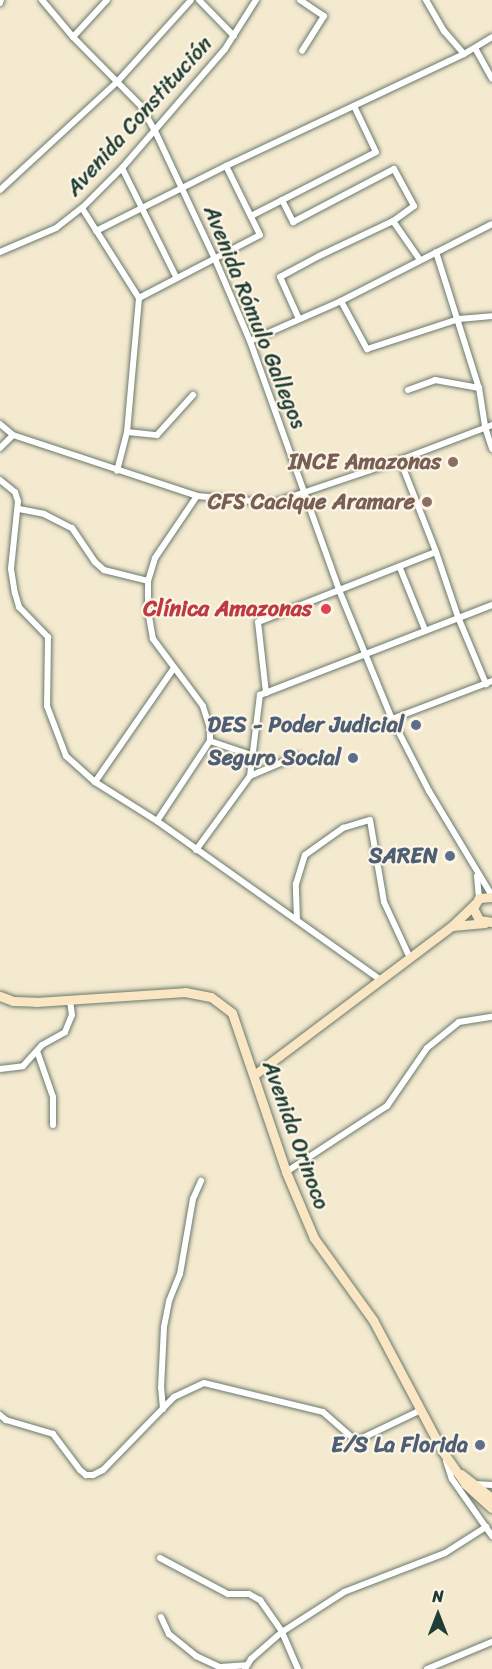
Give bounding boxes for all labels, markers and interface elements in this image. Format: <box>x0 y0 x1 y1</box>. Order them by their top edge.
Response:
street label: Avenida Constitución <box>60 31 218 201</box>
street label: Avenida Rómulo Gallegos <box>198 201 312 433</box>
place label: INCE Amazonas <box>288 449 441 475</box>
marker: INCE Amazonas <box>446 455 460 469</box>
place label: CFS Cacique Aramare <box>208 489 415 515</box>
marker: CFS Cacique Aramare <box>420 495 434 509</box>
place label: Clínica Amazonas <box>143 596 312 622</box>
marker: Clínica Amazonas <box>317 600 335 618</box>
place label: DES - Poder Judicial <box>207 712 404 738</box>
marker: DES - Poder Judicial <box>409 718 423 732</box>
place label: Seguro Social <box>208 745 341 771</box>
marker: Seguro Social <box>346 751 360 765</box>
place label: SAREN <box>369 843 438 869</box>
marker: SAREN <box>443 849 457 863</box>
street label: Avenida Orinoco <box>257 1057 335 1213</box>
place label: E/S La Florida <box>331 1432 468 1458</box>
marker: E/S La Florida <box>473 1438 487 1452</box>
text: N <box>432 1582 444 1611</box>
north arrow <box>408 1585 468 1645</box>

